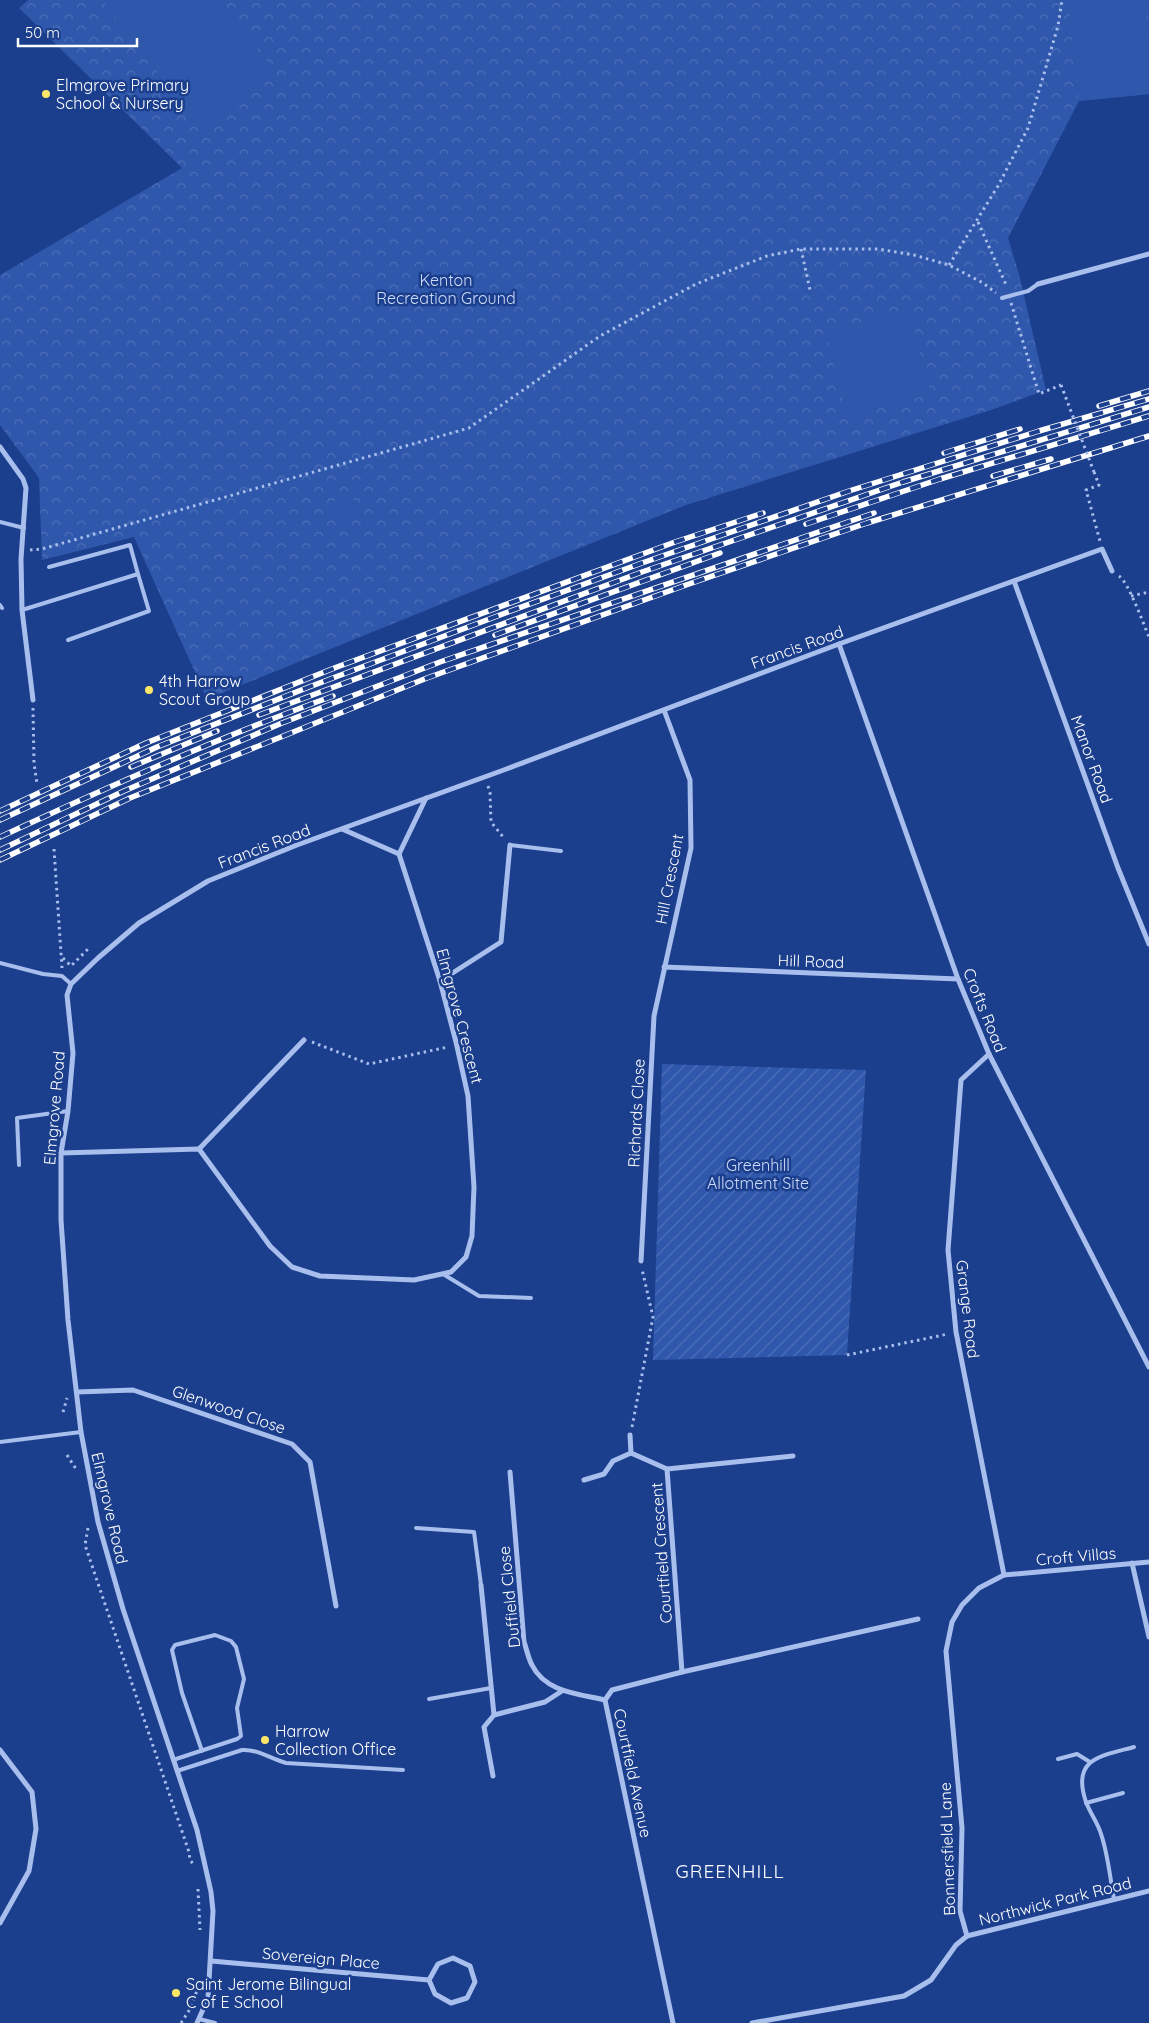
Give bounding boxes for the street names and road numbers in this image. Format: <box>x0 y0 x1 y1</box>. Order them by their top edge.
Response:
street label: Francis Road <box>748 621 846 673</box>
street label: Manor Road <box>1067 712 1117 806</box>
street label: Francis Road <box>215 819 313 873</box>
street label: Hill Crescent <box>650 832 688 926</box>
street label: Elmgrove Crescent <box>432 946 488 1086</box>
street label: Hill Road <box>777 950 845 972</box>
street label: Crofts Road <box>959 965 1011 1055</box>
street label: Elmgrove Road <box>39 1050 69 1166</box>
street label: Richards Close <box>623 1058 649 1168</box>
street label: Grange Road <box>952 1259 984 1359</box>
street label: Glenwood Close <box>170 1380 288 1438</box>
street label: Elmgrove Road <box>87 1450 133 1566</box>
street label: Courtfield Crescent <box>646 1482 676 1624</box>
street label: Croft Villas <box>1035 1543 1117 1569</box>
street label: Duffield Close <box>494 1545 524 1649</box>
street label: Courtfield Avenue <box>610 1707 656 1839</box>
street label: Bonnersfield Lane <box>935 1782 959 1916</box>
street label: Northwick Park Road <box>977 1872 1133 1930</box>
street label: Sovereign Place <box>261 1943 381 1973</box>

